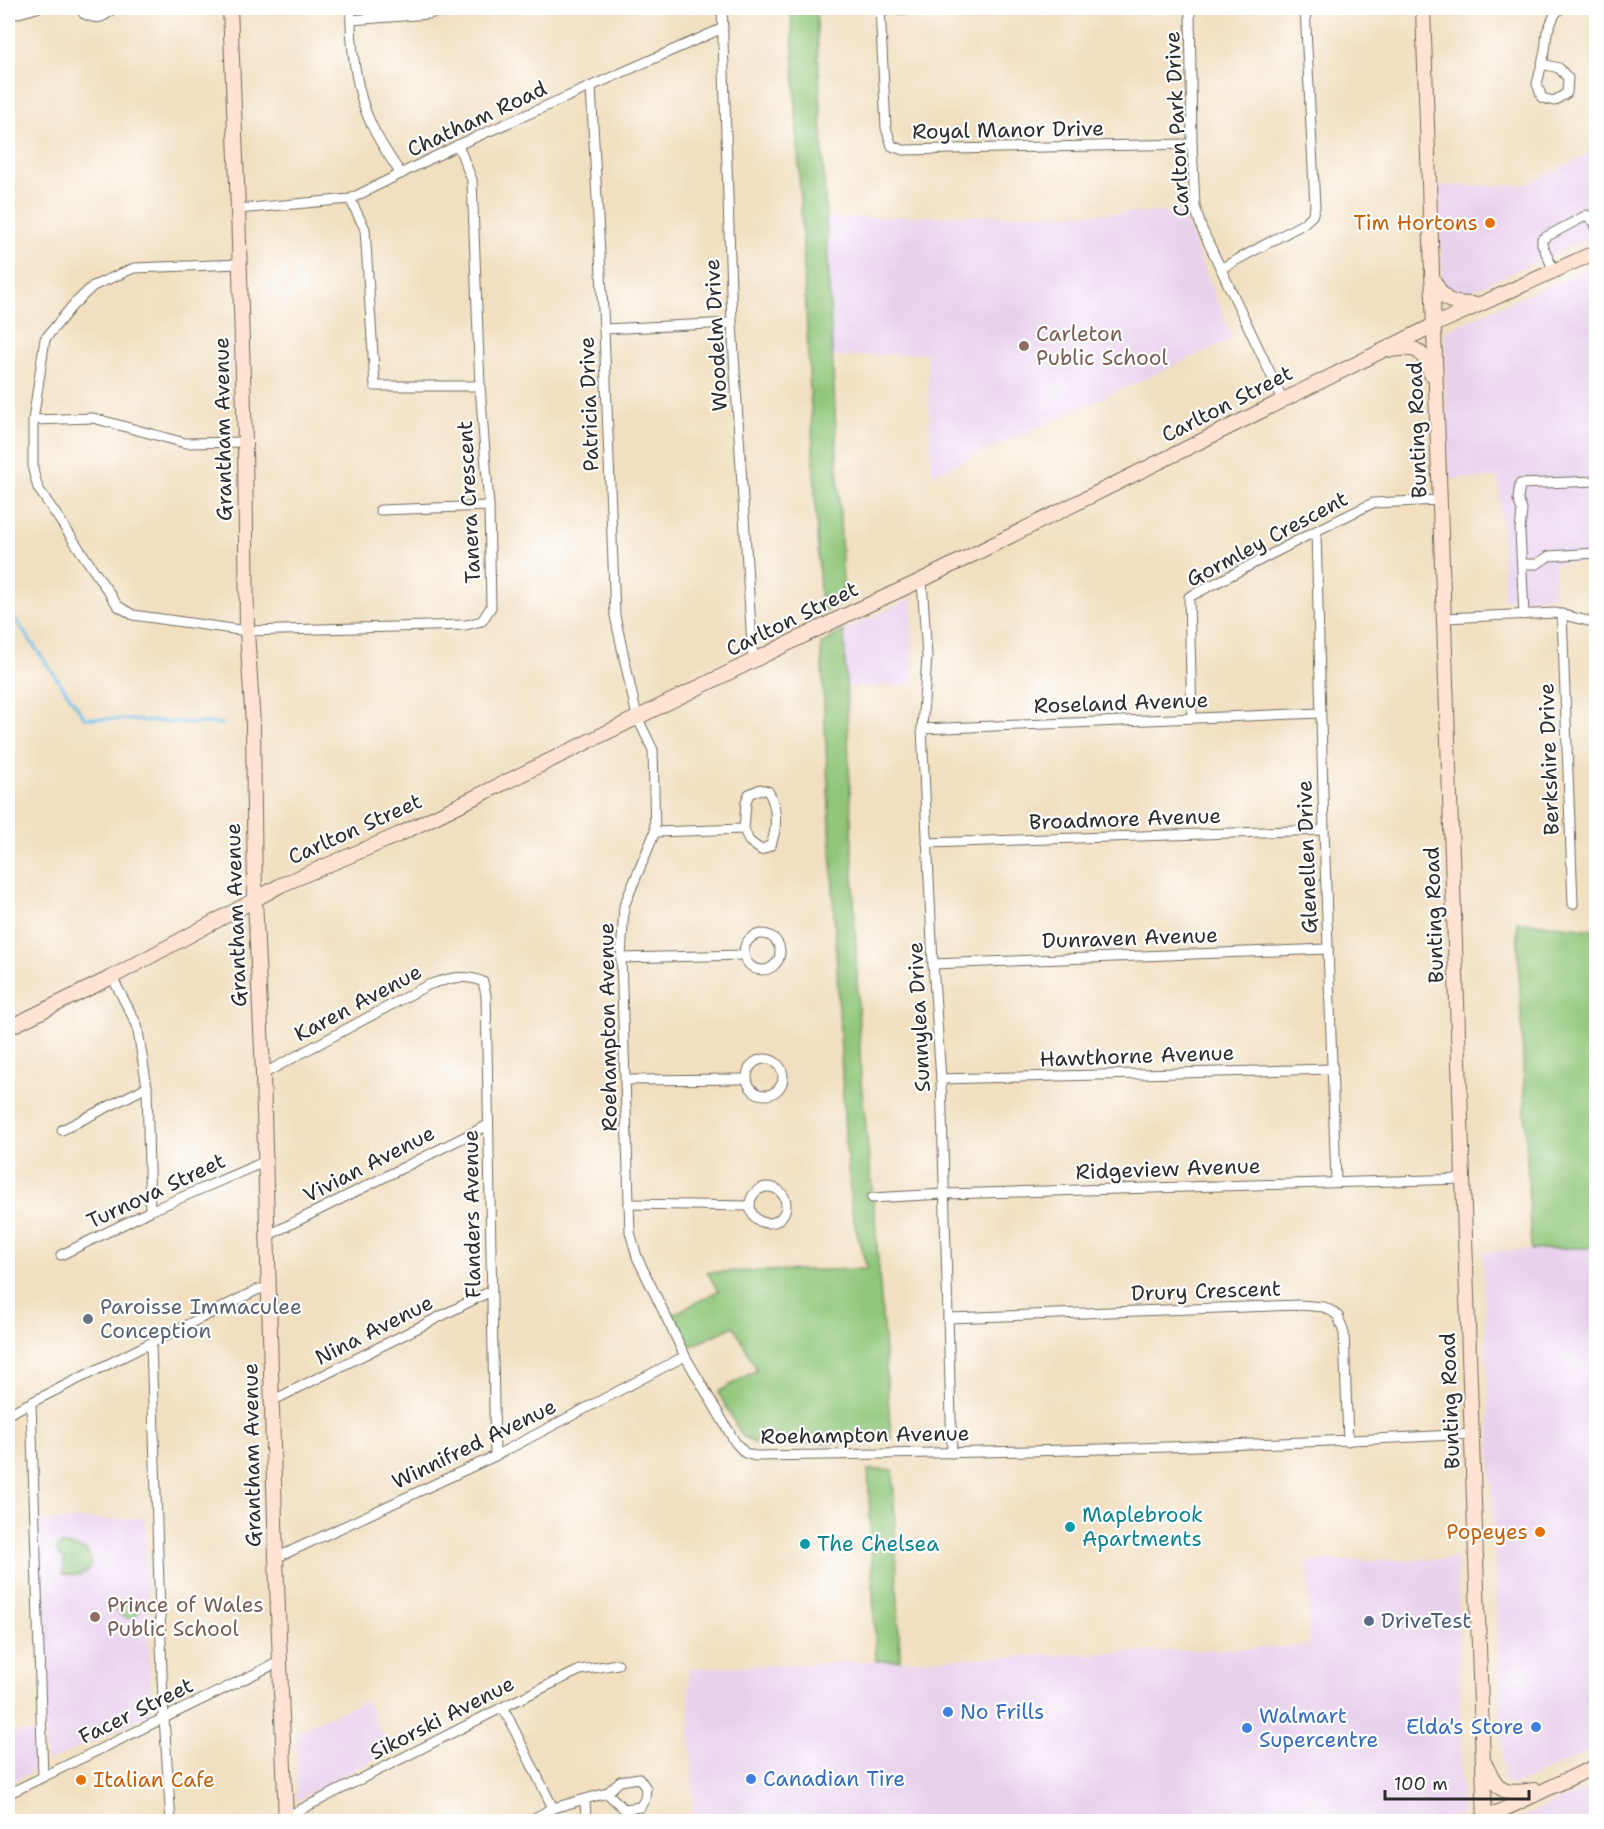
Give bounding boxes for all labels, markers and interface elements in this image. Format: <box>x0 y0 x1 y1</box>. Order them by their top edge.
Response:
street label: Carlton Park Drive <box>1158 31 1196 217</box>
street label: Chatham Road <box>403 74 551 164</box>
street label: Royal Manor Drive <box>912 114 1104 146</box>
place label: Tim Hortons <box>1353 209 1478 237</box>
marker: Tim Hortons <box>1483 216 1497 230</box>
street label: Woodelm Drive <box>698 258 734 412</box>
place label: Carleton Public School <box>1036 320 1169 372</box>
street label: Patricia Drive <box>573 336 605 472</box>
street label: Grantham Avenue <box>207 337 239 521</box>
marker: Carleton Public School <box>1017 339 1031 353</box>
street label: Carlton Street <box>1157 359 1297 449</box>
street label: Bunting Road <box>1401 361 1433 499</box>
street label: Tanera Crescent <box>451 420 487 584</box>
street label: Gormley Crescent <box>1181 485 1353 593</box>
street label: Carlton Street <box>721 575 863 663</box>
street label: Berkshire Drive <box>1532 682 1566 836</box>
street label: Roseland Avenue <box>1033 686 1209 720</box>
street label: Glenellen Drive <box>1290 780 1324 934</box>
street label: Carlton Street <box>284 787 426 871</box>
street label: Broadmore Avenue <box>1028 802 1222 836</box>
street label: Grantham Avenue <box>219 822 253 1008</box>
street label: Bunting Road <box>1418 846 1450 984</box>
street label: Dunraven Avenue <box>1042 921 1218 955</box>
street label: Roehampton Avenue <box>592 922 624 1132</box>
street label: Sunnylea Drive <box>901 941 937 1093</box>
street label: Karen Avenue <box>289 958 427 1048</box>
street label: Hawthorne Avenue <box>1039 1039 1235 1073</box>
street label: Vivian Avenue <box>299 1119 439 1209</box>
street label: Flanders Avenue <box>457 1129 487 1299</box>
street label: Turnova Street <box>82 1147 230 1235</box>
street label: Ridgeview Avenue <box>1075 1152 1261 1186</box>
street label: Drury Crescent <box>1131 1274 1281 1308</box>
street label: Nina Avenue <box>310 1288 438 1372</box>
place label: Paroisse Immaculee Conception <box>100 1293 302 1345</box>
marker: Paroisse Immaculee Conception <box>81 1312 95 1326</box>
street label: Bunting Road <box>1434 1332 1466 1470</box>
street label: Grantham Avenue <box>236 1363 268 1547</box>
street label: Winnifred Avenue <box>387 1392 561 1496</box>
street label: Roehampton Avenue <box>760 1419 970 1451</box>
place label: Maplebrook Apartments <box>1082 1501 1203 1553</box>
place label: Popeyes <box>1446 1518 1528 1546</box>
marker: Maplebrook Apartments <box>1063 1520 1077 1534</box>
marker: Popeyes <box>1533 1525 1547 1539</box>
place label: The Chelsea <box>817 1530 939 1558</box>
marker: The Chelsea <box>798 1537 812 1551</box>
place label: Prince of Wales Public School <box>107 1591 264 1643</box>
place label: DriveTest <box>1381 1607 1471 1635</box>
marker: Prince of Wales Public School <box>88 1610 102 1624</box>
marker: DriveTest <box>1362 1614 1376 1628</box>
street label: Sikorski Avenue <box>365 1670 519 1766</box>
street label: Facer Street <box>74 1671 198 1751</box>
place label: No Frills <box>960 1698 1044 1726</box>
place label: Walmart Supercentre <box>1259 1702 1378 1754</box>
marker: No Frills <box>941 1705 955 1719</box>
place label: Elda's Store <box>1406 1713 1524 1741</box>
marker: Elda's Store <box>1529 1720 1543 1734</box>
marker: Walmart Supercentre <box>1240 1721 1254 1735</box>
scale bar <box>1385 1763 1529 1801</box>
place label: Canadian Tire <box>763 1765 905 1793</box>
place label: Italian Cafe <box>93 1766 215 1794</box>
marker: Canadian Tire <box>744 1772 758 1786</box>
text: 100 m <box>1394 1772 1448 1796</box>
marker: Italian Cafe <box>74 1773 88 1787</box>

